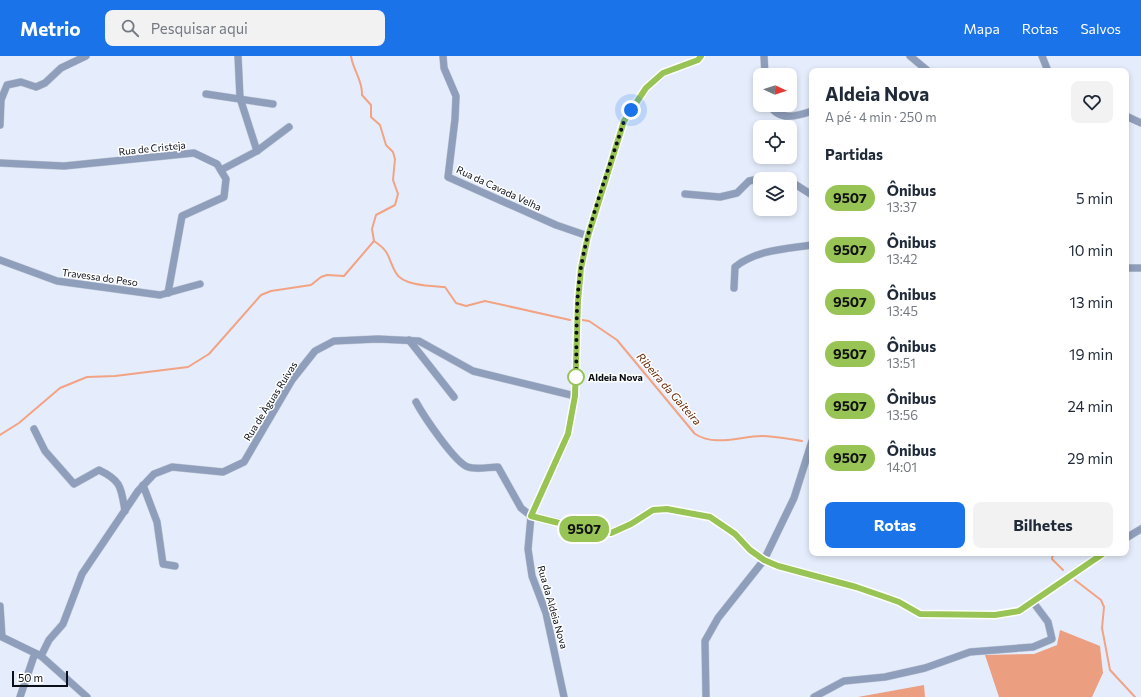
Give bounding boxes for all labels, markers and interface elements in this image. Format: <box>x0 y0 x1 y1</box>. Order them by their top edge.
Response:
search box <box>105 10 385 46</box>
text: Metrio <box>20 17 81 40</box>
icon: search <box>119 17 141 39</box>
text: Pesquisar aqui <box>151 19 248 37</box>
text: Mapa <box>964 20 1000 37</box>
text: Rotas <box>1022 20 1058 37</box>
text: Salvos <box>1080 20 1121 37</box>
north arrow <box>753 68 797 112</box>
map controls <box>753 68 797 216</box>
button: heart <box>1071 81 1113 123</box>
text: Aldeia Nova <box>825 82 929 105</box>
your location <box>621 100 641 120</box>
text: A pé · 4 min · 250 m <box>825 109 937 125</box>
button: locate <box>753 120 797 164</box>
street label: Rua de Cristeja <box>118 139 186 157</box>
text: Partidas <box>825 145 883 163</box>
street label: Rua da Cavada Velha <box>455 163 543 213</box>
button: layers <box>753 172 797 216</box>
text: Ônibus <box>887 181 936 199</box>
text: 9507 <box>833 189 867 206</box>
text: 5 min <box>1076 189 1113 207</box>
text: 13:37 <box>887 199 917 215</box>
text: Ônibus <box>887 233 936 251</box>
text: 9507 <box>833 241 867 258</box>
text: 10 min <box>1068 241 1113 259</box>
text: 13:42 <box>887 251 918 267</box>
street label: Travessa do Peso <box>61 266 139 288</box>
text: Ônibus <box>887 285 936 303</box>
text: 9507 <box>833 293 867 310</box>
text: 13 min <box>1070 293 1113 311</box>
text: 13:45 <box>887 303 918 319</box>
text: Ônibus <box>887 337 936 355</box>
text: 9507 <box>833 345 867 362</box>
text: 19 min <box>1069 345 1113 363</box>
water label: Ribeira da Gaiteira <box>634 350 704 428</box>
text: 13:51 <box>887 355 916 371</box>
street label: Rua de Àguas Ruivas <box>241 359 300 443</box>
marker: Aldeia Nova <box>567 368 585 386</box>
place label: Aldeia Nova <box>588 371 643 383</box>
text: Ônibus <box>887 389 936 407</box>
text: 9507 <box>833 397 867 414</box>
text: 24 min <box>1068 397 1113 415</box>
text: 13:56 <box>887 407 918 423</box>
text: Ônibus <box>887 441 936 459</box>
text: 9507 <box>833 449 867 466</box>
text: 29 min <box>1067 449 1113 467</box>
text: 14:01 <box>887 459 917 475</box>
button: Rotas <box>825 502 965 548</box>
button: Bilhetes <box>973 502 1113 548</box>
line badge: 9507 <box>556 516 612 542</box>
text: 9507 <box>567 520 601 537</box>
street label: Rua da Aldeia Nova <box>535 564 571 650</box>
scale bar <box>12 669 68 688</box>
text: 50 m <box>18 671 43 684</box>

